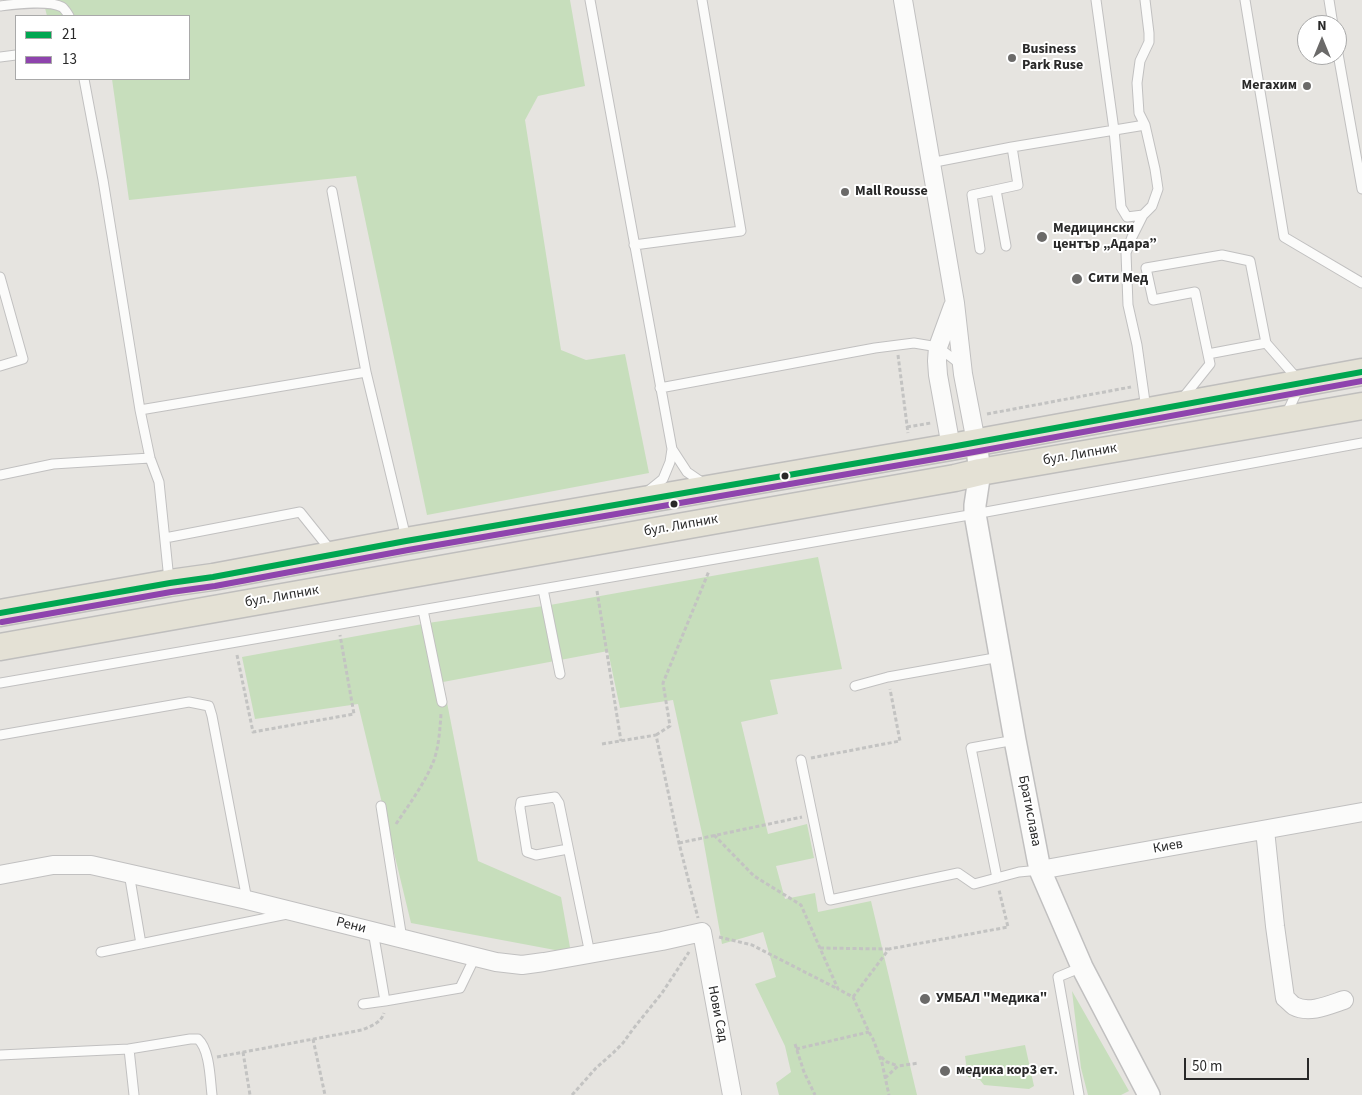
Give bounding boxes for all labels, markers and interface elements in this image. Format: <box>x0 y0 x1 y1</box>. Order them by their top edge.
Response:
legend <box>15 15 190 80</box>
north arrow <box>1297 15 1347 65</box>
text: N <box>1317 16 1327 36</box>
text: 21 <box>62 24 77 45</box>
place label: Business Park Ruse <box>1022 42 1083 74</box>
text: 13 <box>62 49 77 70</box>
marker: Business Park Ruse <box>1006 52 1018 64</box>
place label: Мегахим <box>1242 78 1297 94</box>
marker: Мегахим <box>1301 80 1313 92</box>
place label: Mall Rousse <box>855 184 928 200</box>
marker: Mall Rousse <box>839 186 851 198</box>
place label: Медицински център „Адара” <box>1053 221 1157 253</box>
marker: Медицински център „Адара” <box>1035 230 1049 244</box>
place label: Сити Мед <box>1088 271 1148 287</box>
marker: Сити Мед <box>1070 272 1084 286</box>
street label: бул. Липник <box>1042 440 1118 470</box>
unlabelled marker <box>780 471 790 481</box>
unlabelled marker <box>669 499 679 509</box>
street label: бул. Липник <box>643 511 719 541</box>
street label: бул. Липник <box>244 582 320 612</box>
street label: Братислава <box>1014 774 1044 848</box>
street label: Киев <box>1152 836 1184 858</box>
street label: Рени <box>334 914 368 938</box>
street label: Нови Сад <box>703 984 731 1044</box>
place label: УМБАЛ "Медика" <box>936 991 1047 1007</box>
marker: УМБАЛ "Медика" <box>918 992 932 1006</box>
scale bar <box>1187 1048 1312 1080</box>
text: 50 m <box>1192 1056 1222 1077</box>
place label: медика кор3 ет. <box>956 1063 1058 1079</box>
marker: медика кор3 ет. <box>938 1064 952 1078</box>

